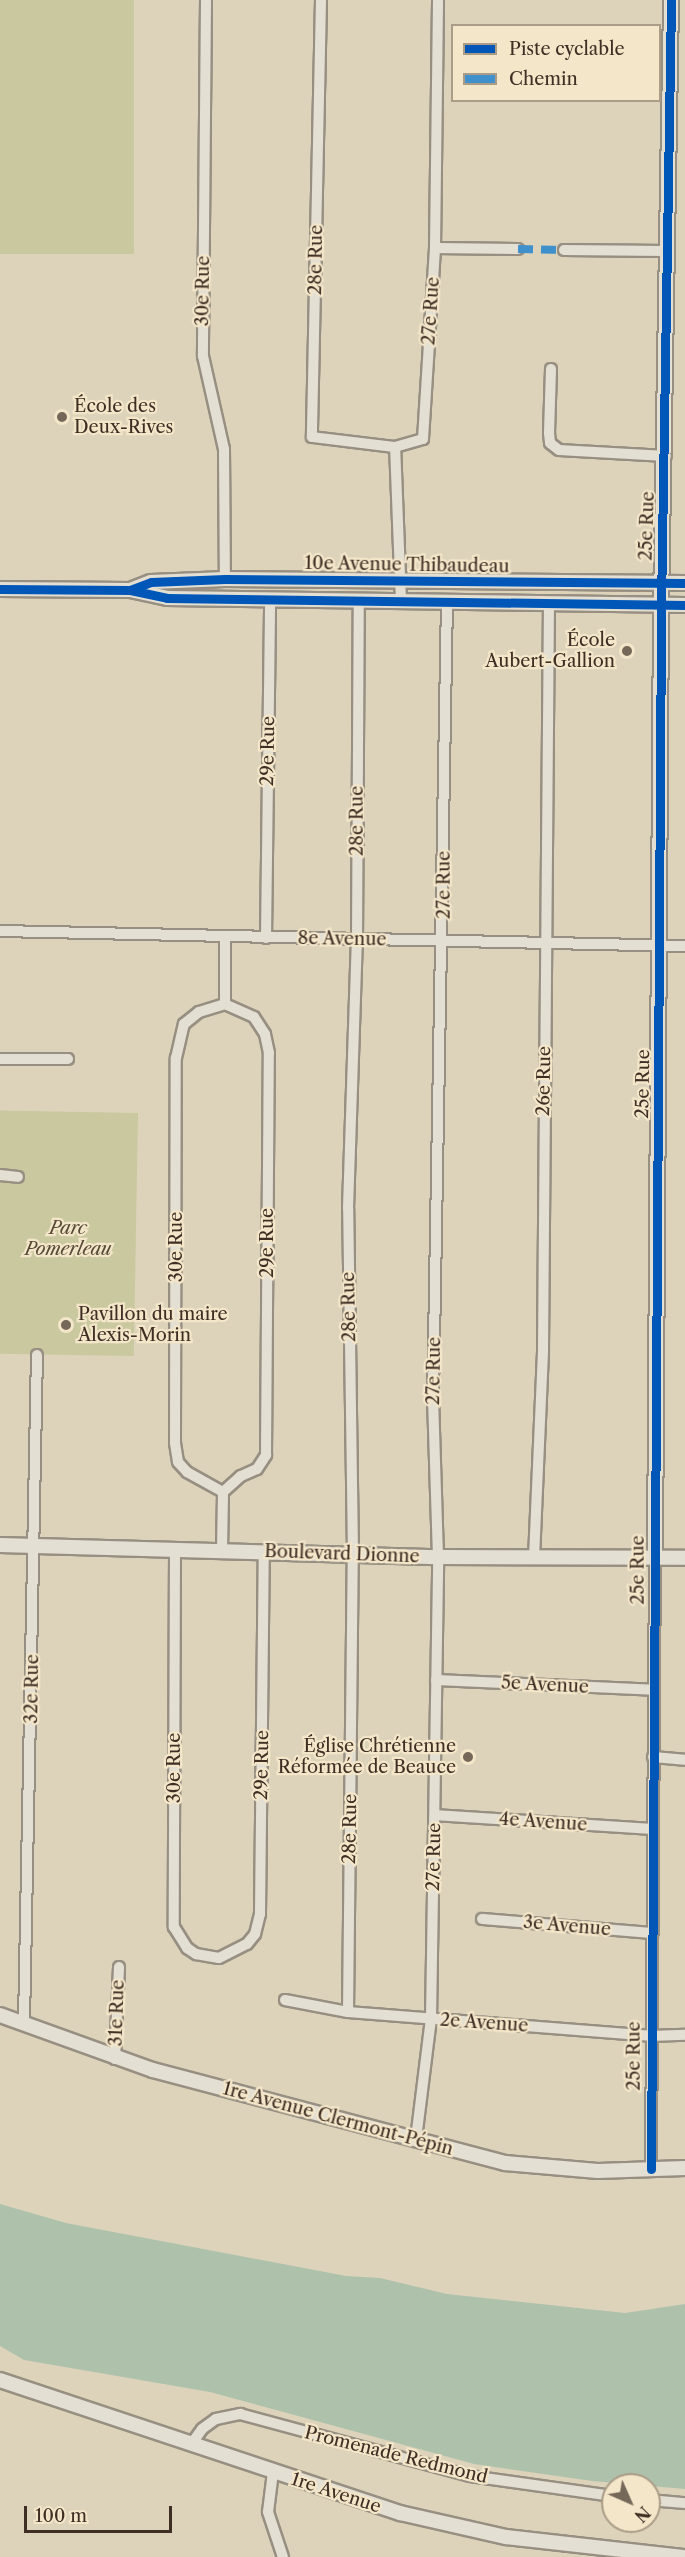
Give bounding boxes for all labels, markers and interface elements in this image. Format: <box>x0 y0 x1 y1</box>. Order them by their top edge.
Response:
legend <box>451 24 661 102</box>
text: Piste cyclable <box>509 38 625 60</box>
text: Chemin <box>509 68 578 90</box>
street label: 28e Rue <box>305 225 327 295</box>
street label: 30e Rue <box>192 256 214 326</box>
street label: 27e Rue <box>418 276 444 346</box>
place label: École des Deux-Rives <box>74 396 173 438</box>
marker: École des Deux-Rives <box>55 410 69 424</box>
street label: 25e Rue <box>635 491 659 561</box>
street label: 10e Avenue Thibaudeau <box>304 552 510 578</box>
place label: École Aubert-Gallion <box>485 630 615 672</box>
marker: École Aubert-Gallion <box>620 644 634 658</box>
street label: 29e Rue <box>257 716 279 786</box>
street label: 28e Rue <box>346 786 368 856</box>
street label: 27e Rue <box>433 851 455 919</box>
street label: 8e Avenue <box>297 927 387 951</box>
street label: 26e Rue <box>533 1046 555 1116</box>
street label: 25e Rue <box>632 1049 654 1119</box>
street label: 29e Rue <box>256 1208 278 1278</box>
street label: 30e Rue <box>165 1212 187 1282</box>
park label: Parc Pomerleau <box>25 1218 111 1260</box>
street label: 28e Rue <box>338 1272 360 1342</box>
place label: Pavillon du maire Alexis-Morin <box>78 1304 228 1346</box>
marker: Pavillon du maire Alexis-Morin <box>59 1318 73 1332</box>
street label: 27e Rue <box>423 1337 445 1405</box>
street label: 25e Rue <box>627 1535 649 1605</box>
street label: Boulevard Dionne <box>264 1540 420 1568</box>
street label: 32e Rue <box>21 1654 43 1724</box>
street label: 5e Avenue <box>500 1672 590 1698</box>
street label: 29e Rue <box>251 1730 273 1800</box>
street label: 30e Rue <box>163 1733 185 1803</box>
place label: Église Chrétienne Réformée de Beauce <box>278 1736 456 1778</box>
marker: Église Chrétienne Réformée de Beauce <box>461 1750 475 1764</box>
street label: 28e Rue <box>339 1794 361 1864</box>
street label: 4e Avenue <box>498 1808 588 1836</box>
street label: 27e Rue <box>423 1823 445 1891</box>
street label: 3e Avenue <box>522 1911 612 1941</box>
street label: 31e Rue <box>105 1979 129 2047</box>
street label: 2e Avenue <box>439 2009 529 2037</box>
street label: 25e Rue <box>623 2021 645 2091</box>
street label: 1re Avenue Clermont-Pépin <box>220 2078 456 2160</box>
street label: Promenade Redmond <box>302 2422 490 2488</box>
street label: 1re Avenue <box>288 2468 384 2518</box>
north arrow <box>601 2473 661 2533</box>
scale bar <box>27 2494 176 2532</box>
text: N <box>630 2502 654 2526</box>
text: 100 m <box>35 2505 87 2527</box>

